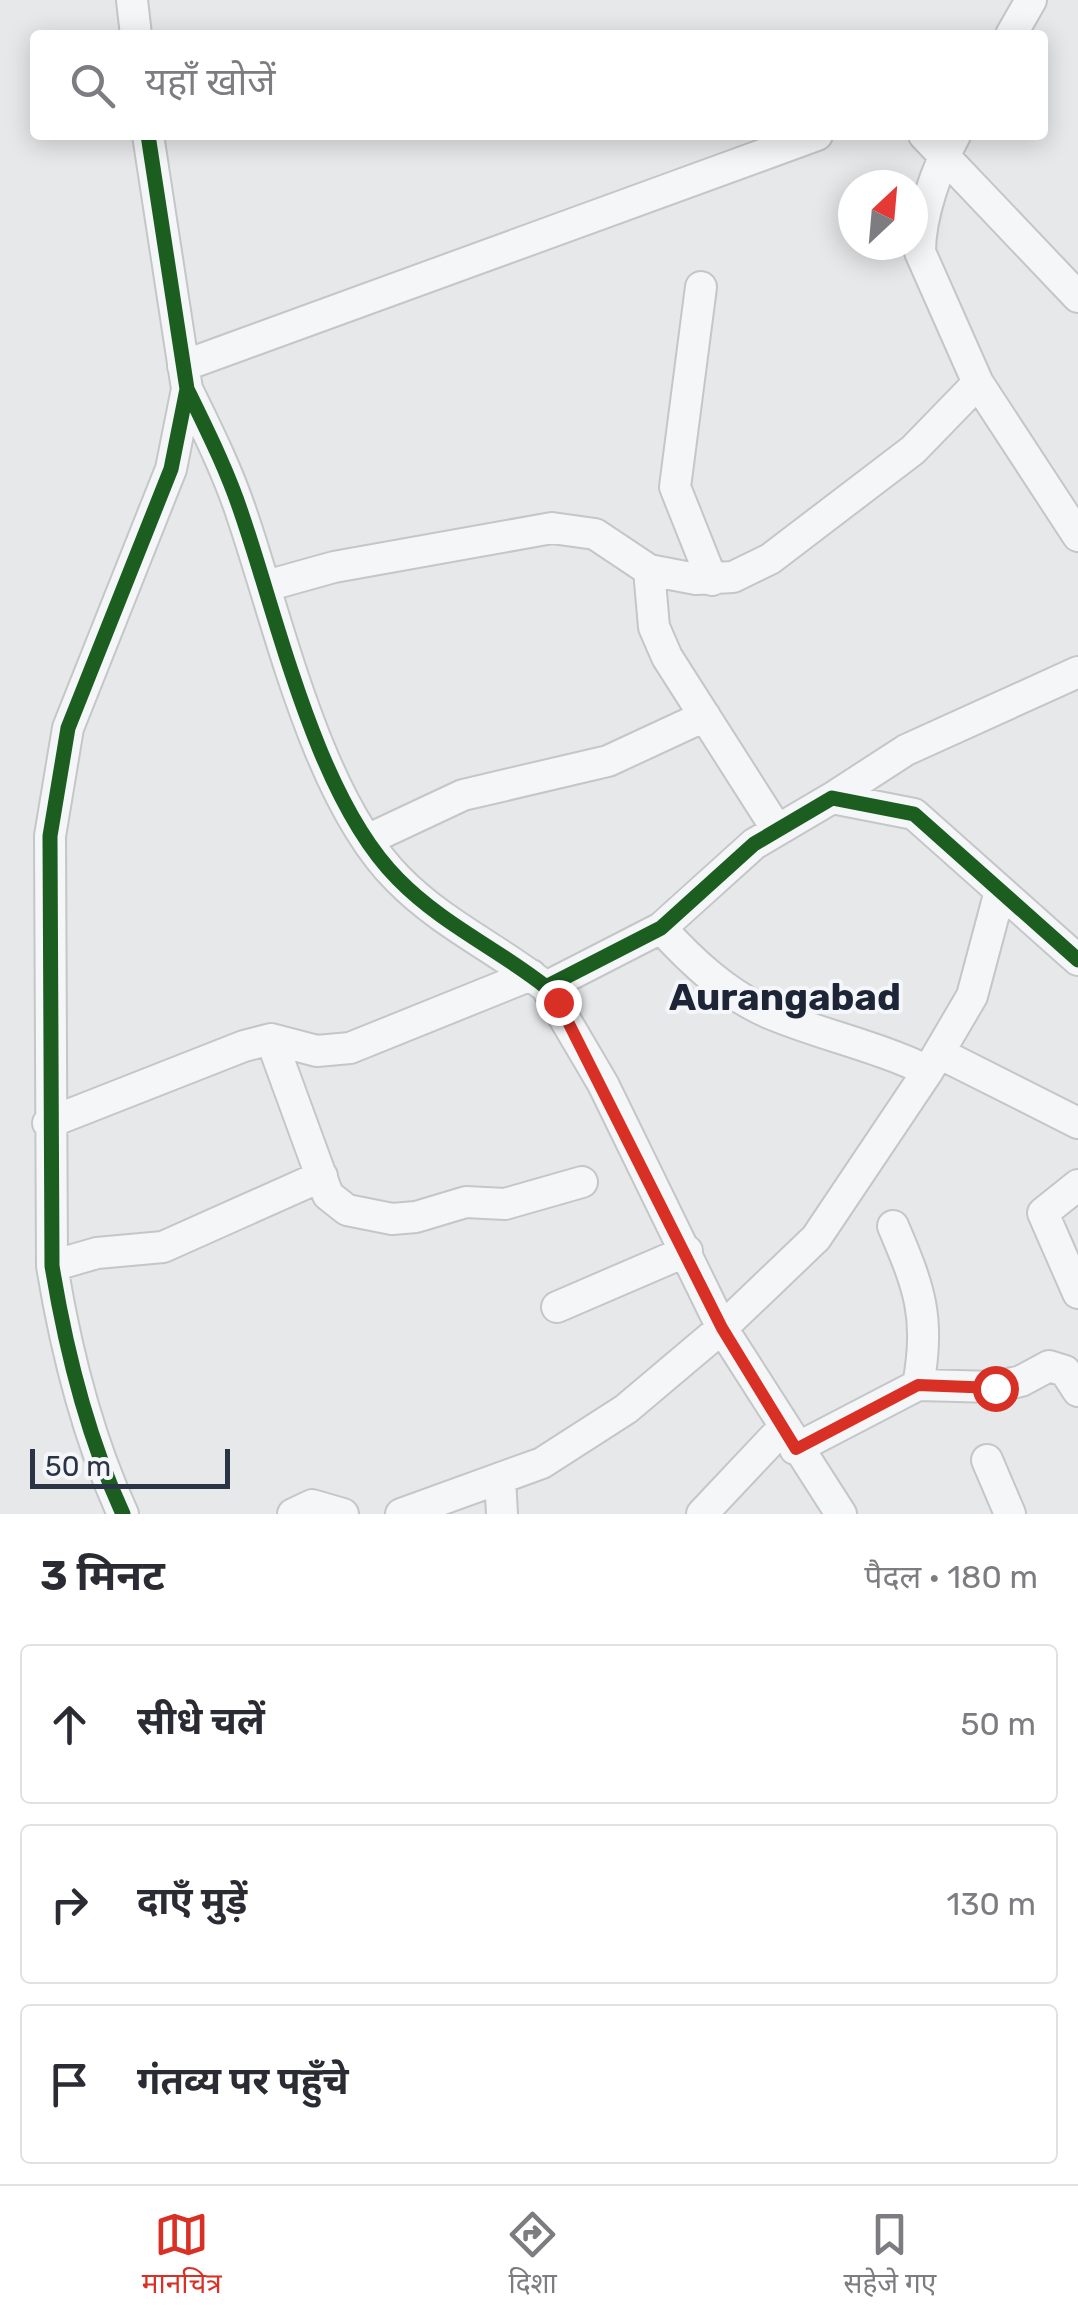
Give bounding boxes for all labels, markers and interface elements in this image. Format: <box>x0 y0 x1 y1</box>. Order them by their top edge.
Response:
search box <box>30 30 1048 140</box>
icon: search <box>65 58 120 113</box>
text: यहाँ खोजें <box>145 59 276 105</box>
north arrow <box>838 170 928 260</box>
district label: Aurangabad <box>669 974 901 1020</box>
route end <box>536 980 582 1026</box>
route start <box>973 1366 1019 1412</box>
scale bar <box>30 1444 230 1488</box>
text: 50 m <box>45 1450 111 1483</box>
text: 3 मिनट <box>40 1551 165 1601</box>
text: पैदल · 180 m <box>864 1558 1038 1596</box>
icon: ahead <box>42 1697 97 1752</box>
text: सीधे चलें <box>137 1698 265 1744</box>
text: 50 m <box>960 1705 1036 1743</box>
icon: right <box>42 1877 97 1932</box>
text: दाएँ मुड़ें <box>137 1878 247 1924</box>
text: 130 m <box>946 1885 1036 1923</box>
icon: arrive <box>42 2057 97 2112</box>
text: गंतव्य पर पहुँचे <box>137 2058 349 2104</box>
tab: मानचित्र <box>142 2207 222 2304</box>
tab: दिशा <box>505 2207 560 2304</box>
tab: सहेजे गए <box>844 2207 936 2304</box>

